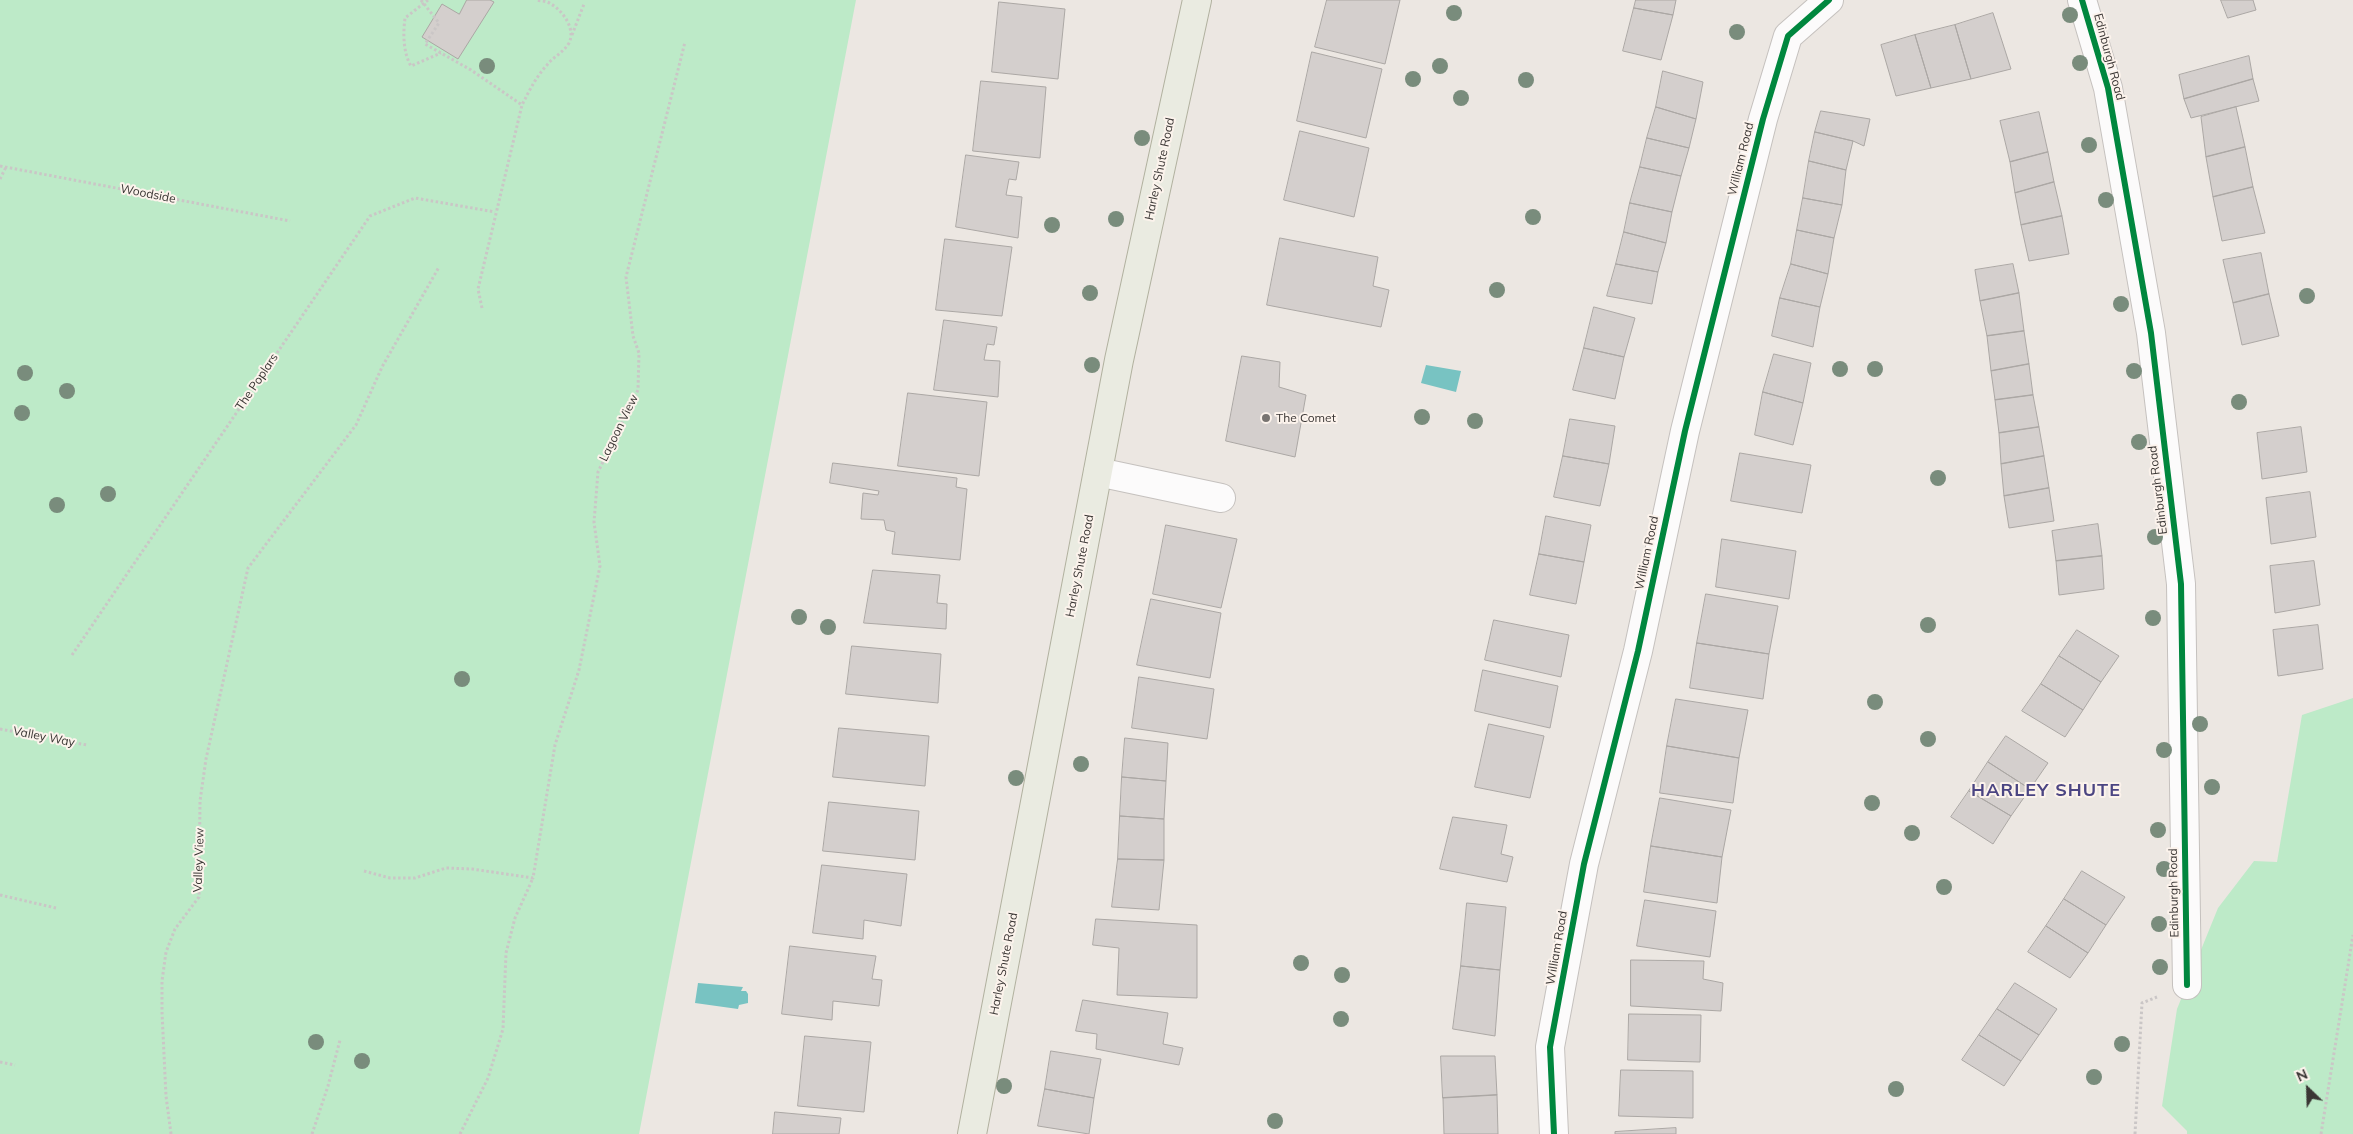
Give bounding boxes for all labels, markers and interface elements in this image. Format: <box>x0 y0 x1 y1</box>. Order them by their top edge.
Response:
street label: Edinburgh Road <box>2090 12 2128 102</box>
street label: Harley Shute Road <box>1142 117 1178 221</box>
street label: William Road <box>1725 121 1757 197</box>
street label: Woodside <box>119 182 177 206</box>
street label: The Poplars <box>233 351 281 413</box>
street label: Lagoon View <box>597 392 641 464</box>
place label: The Comet <box>1276 411 1336 425</box>
marker: The Comet <box>1260 412 1272 424</box>
street label: Edinburgh Road <box>2145 445 2171 535</box>
street label: Harley Shute Road <box>1063 513 1097 619</box>
street label: William Road <box>1632 515 1662 591</box>
street label: Valley Way <box>12 724 76 750</box>
district label: HARLEY SHUTE <box>1970 780 2122 802</box>
street label: Valley View <box>191 827 207 893</box>
street label: Edinburgh Road <box>2166 848 2182 938</box>
street label: William Road <box>1543 910 1571 986</box>
street label: Harley Shute Road <box>987 911 1021 1017</box>
north arrow <box>2283 1064 2333 1114</box>
text: N <box>2293 1065 2310 1086</box>

